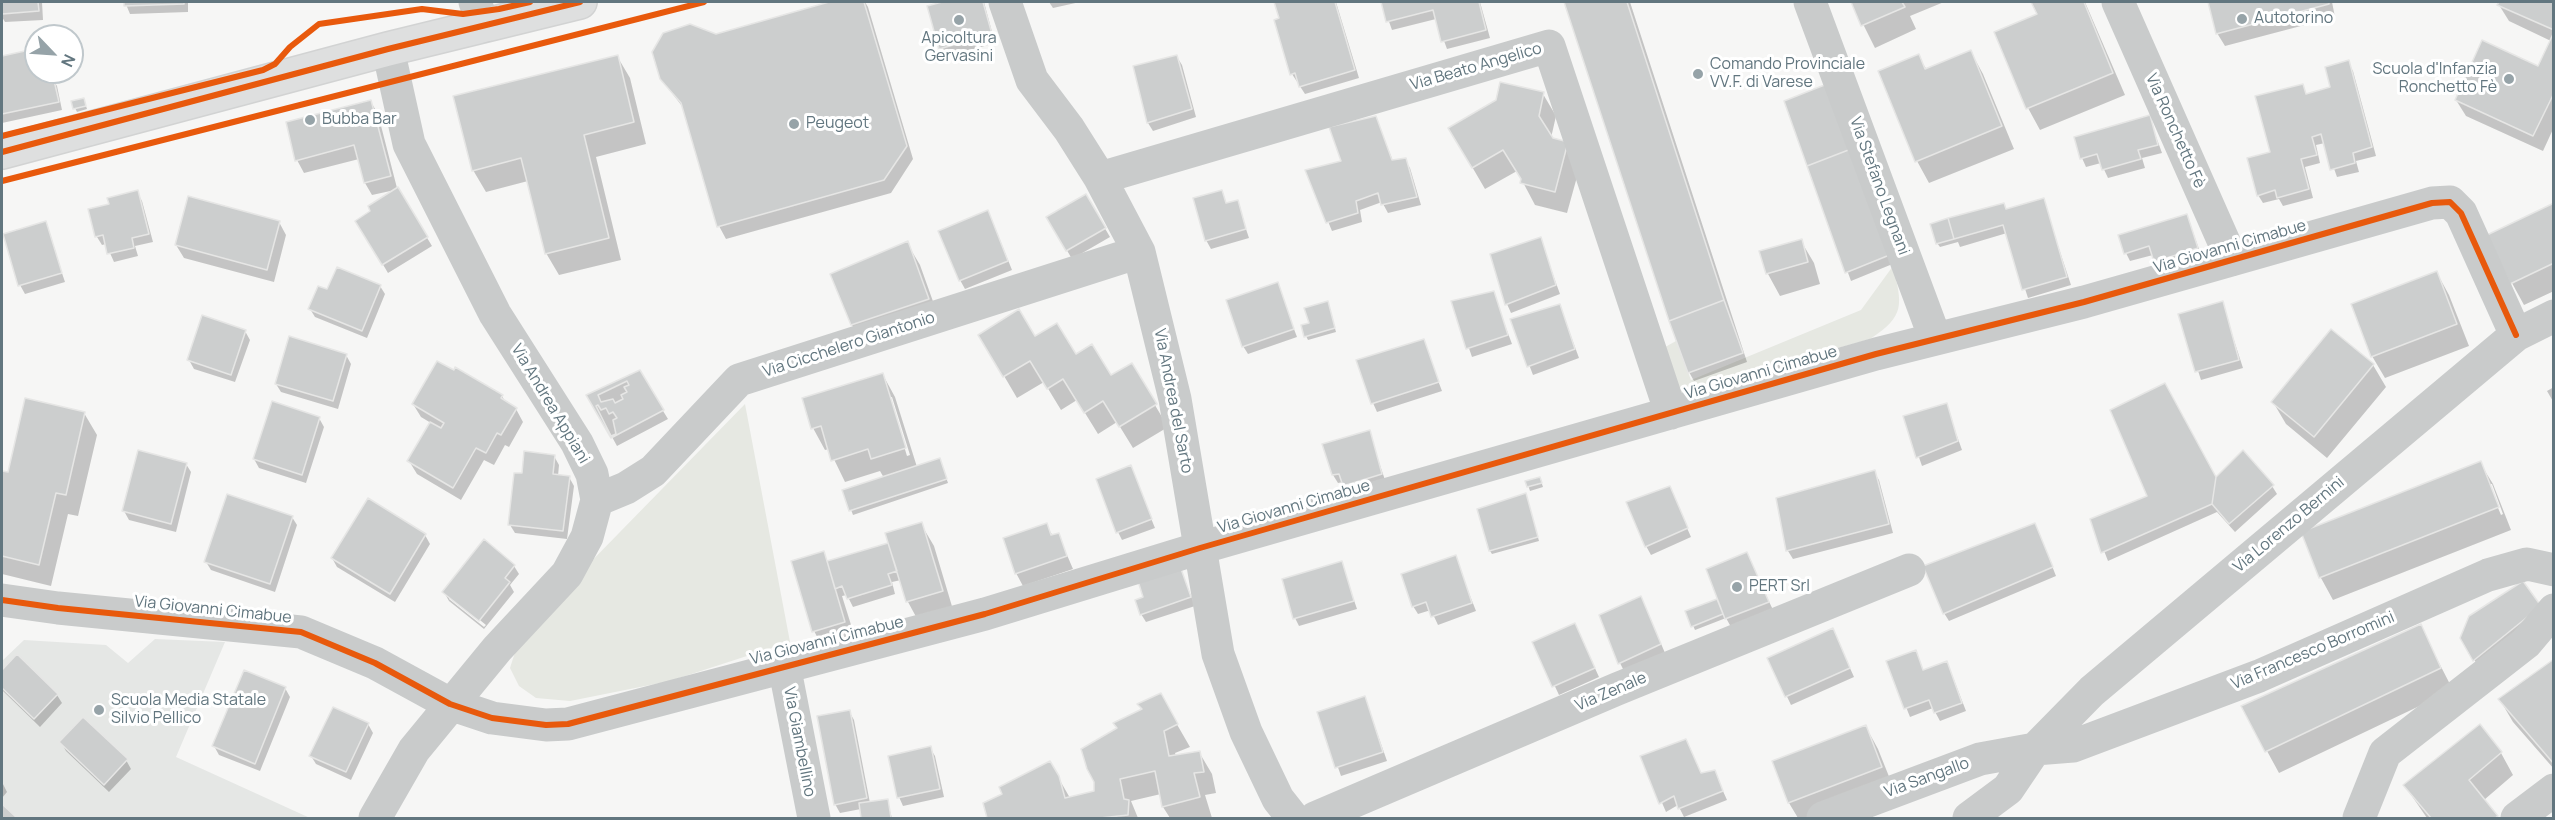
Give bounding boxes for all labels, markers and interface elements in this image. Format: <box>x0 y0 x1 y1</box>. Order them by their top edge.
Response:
place label: Autotorino <box>2254 9 2333 29</box>
marker: Autotorino <box>2235 12 2249 26</box>
marker: Apicoltura Gervasini <box>952 13 966 27</box>
north arrow <box>24 24 84 84</box>
place label: Apicoltura Gervasini <box>921 29 997 67</box>
street label: Via Beato Angelico <box>1408 39 1544 95</box>
text: N <box>56 51 81 71</box>
place label: Comando Provinciale VV.F. di Varese <box>1710 55 1865 93</box>
place label: Scuola d'Infanzia Ronchetto Fè <box>2372 60 2497 98</box>
marker: Comando Provinciale VV.F. di Varese <box>1691 67 1705 81</box>
street label: Via Ronchetto Fè <box>2141 71 2209 191</box>
marker: Scuola d'Infanzia Ronchetto Fè <box>2502 72 2516 86</box>
place label: Bubba Bar <box>322 110 397 130</box>
marker: Bubba Bar <box>303 113 317 127</box>
place label: Peugeot <box>806 114 869 134</box>
street label: Via Stefano Legnani <box>1845 114 1913 258</box>
marker: Peugeot <box>787 117 801 131</box>
street label: Via Giovanni Cimabue <box>2152 216 2308 278</box>
street label: Via Cicchelero Giantonio <box>761 308 937 382</box>
street label: Via Andrea del Sarto <box>1150 327 1196 475</box>
street label: Via Andrea Appiani <box>507 341 593 467</box>
street label: Via Giovanni Cimabue <box>1683 342 1839 404</box>
street label: Via Lorenzo Bernini <box>2230 473 2348 577</box>
street label: Via Giovanni Cimabue <box>1216 476 1372 538</box>
place label: PERT Srl <box>1749 577 1810 597</box>
marker: PERT Srl <box>1730 580 1744 594</box>
street label: Via Giovanni Cimabue <box>134 592 292 628</box>
street label: Via Francesco Borromini <box>2229 608 2397 694</box>
street label: Via Giovanni Cimabue <box>748 613 906 669</box>
street label: Via Zenale <box>1572 668 1650 716</box>
street label: Via Giambellino <box>779 685 819 799</box>
place label: Scuola Media Statale Silvio Pellico <box>111 691 266 729</box>
marker: Scuola Media Statale Silvio Pellico <box>92 703 106 717</box>
street label: Via Sangallo <box>1882 754 1972 802</box>

